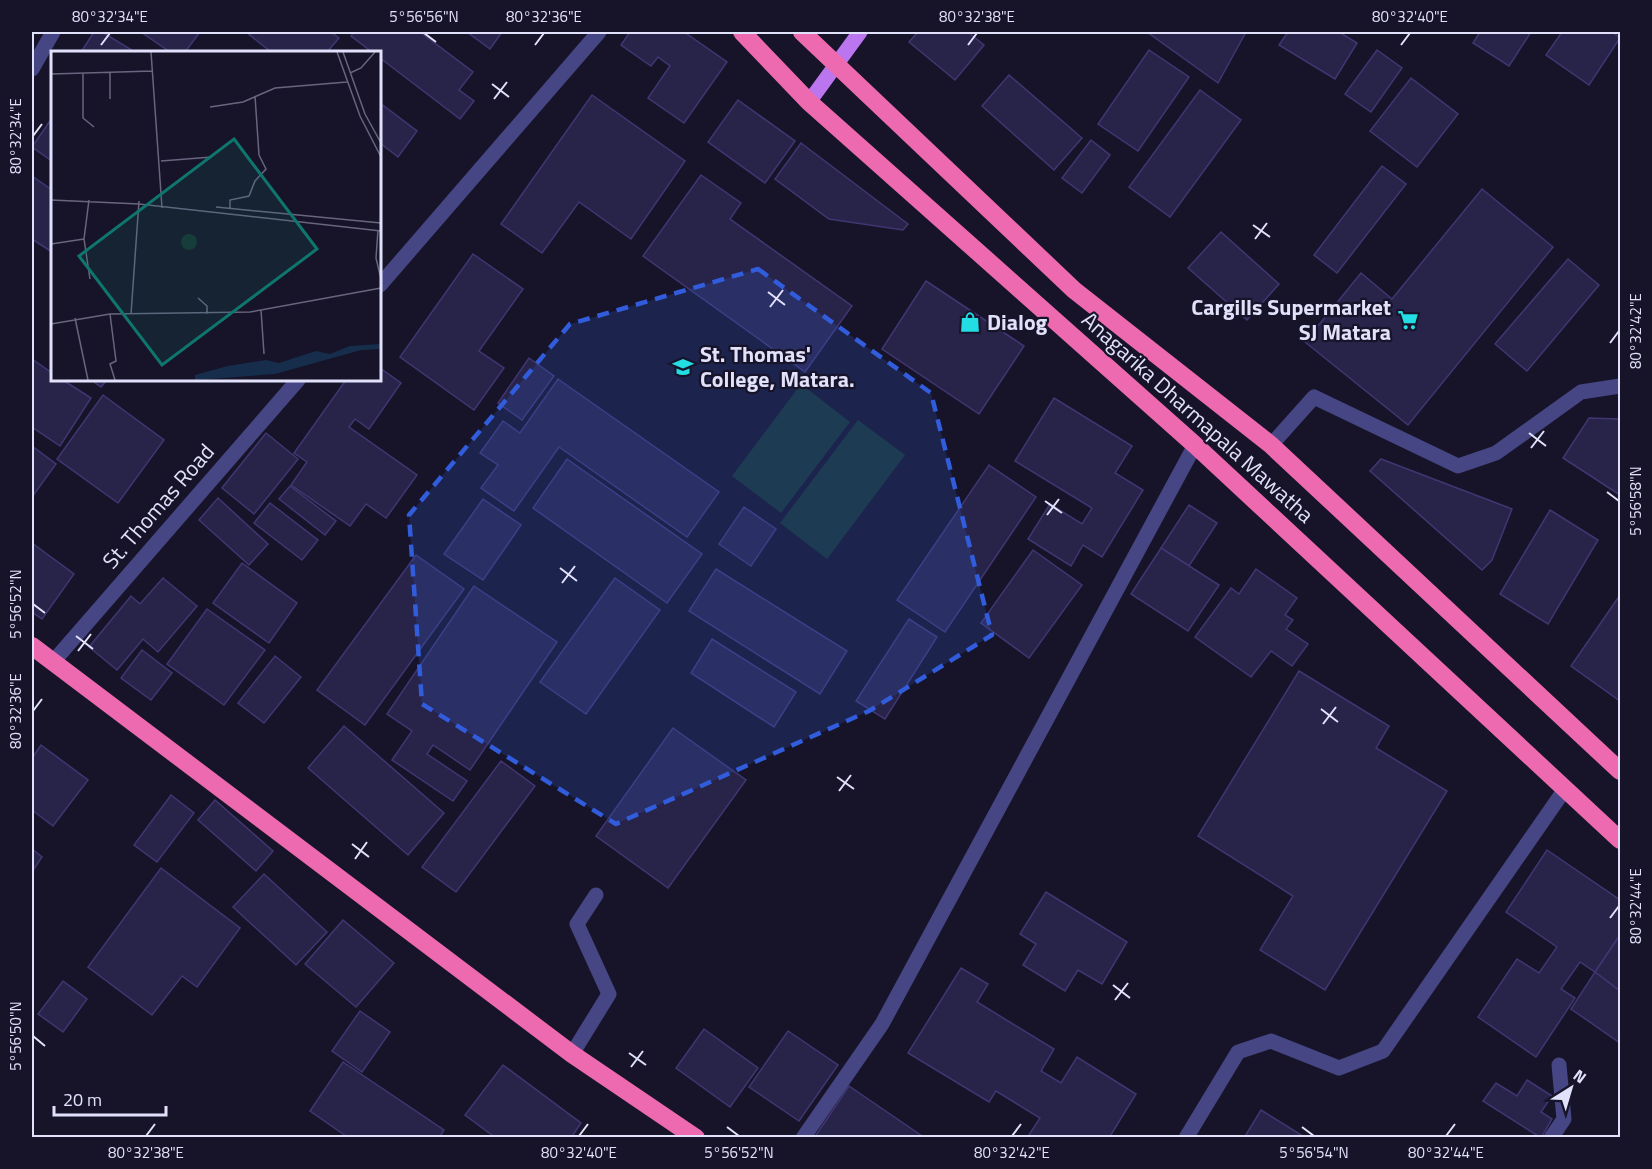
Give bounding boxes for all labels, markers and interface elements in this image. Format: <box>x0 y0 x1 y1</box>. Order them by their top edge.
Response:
text: 80°32'34"E <box>72 5 148 28</box>
text: 5°56'56"N <box>389 5 459 28</box>
text: 80°32'36"E <box>506 5 582 28</box>
text: 80°32'38"E <box>939 5 1015 28</box>
text: 80°32'40"E <box>1372 5 1448 28</box>
inset map <box>51 51 381 381</box>
text: 80°32'34"E <box>4 98 27 174</box>
place label: Cargills Supermarket SJ Matara <box>1191 290 1391 349</box>
text: 80°32'42"E <box>1624 293 1647 369</box>
street label: Anagarika Dharmapala Mawatha <box>1074 303 1322 531</box>
place label: Dialog <box>987 305 1048 339</box>
supermarket icon: Cargills Supermarket SJ Matara <box>1396 308 1420 332</box>
shop icon: Dialog <box>958 310 982 334</box>
place label: St. Thomas' College, Matara. <box>700 337 855 396</box>
school or university icon: St. Thomas' College, Matara. <box>671 355 695 379</box>
street label: St. Thomas Road <box>94 436 222 576</box>
text: 5°56'58"N <box>1624 466 1647 536</box>
text: 5°56'52"N <box>4 569 27 639</box>
text: 80°32'36"E <box>4 673 27 749</box>
text: 80°32'44"E <box>1624 868 1647 944</box>
text: 5°56'50"N <box>4 1001 27 1071</box>
north arrow <box>1541 1058 1601 1118</box>
text: N <box>1568 1063 1592 1089</box>
scale bar <box>54 1079 166 1117</box>
text: 20 m <box>63 1086 102 1113</box>
text: 80°32'38"E <box>108 1141 184 1164</box>
text: 80°32'40"E <box>541 1141 617 1164</box>
text: 5°56'52"N <box>704 1141 774 1164</box>
text: 80°32'42"E <box>974 1141 1050 1164</box>
text: 5°56'54"N <box>1279 1141 1349 1164</box>
text: 80°32'44"E <box>1408 1141 1484 1164</box>

